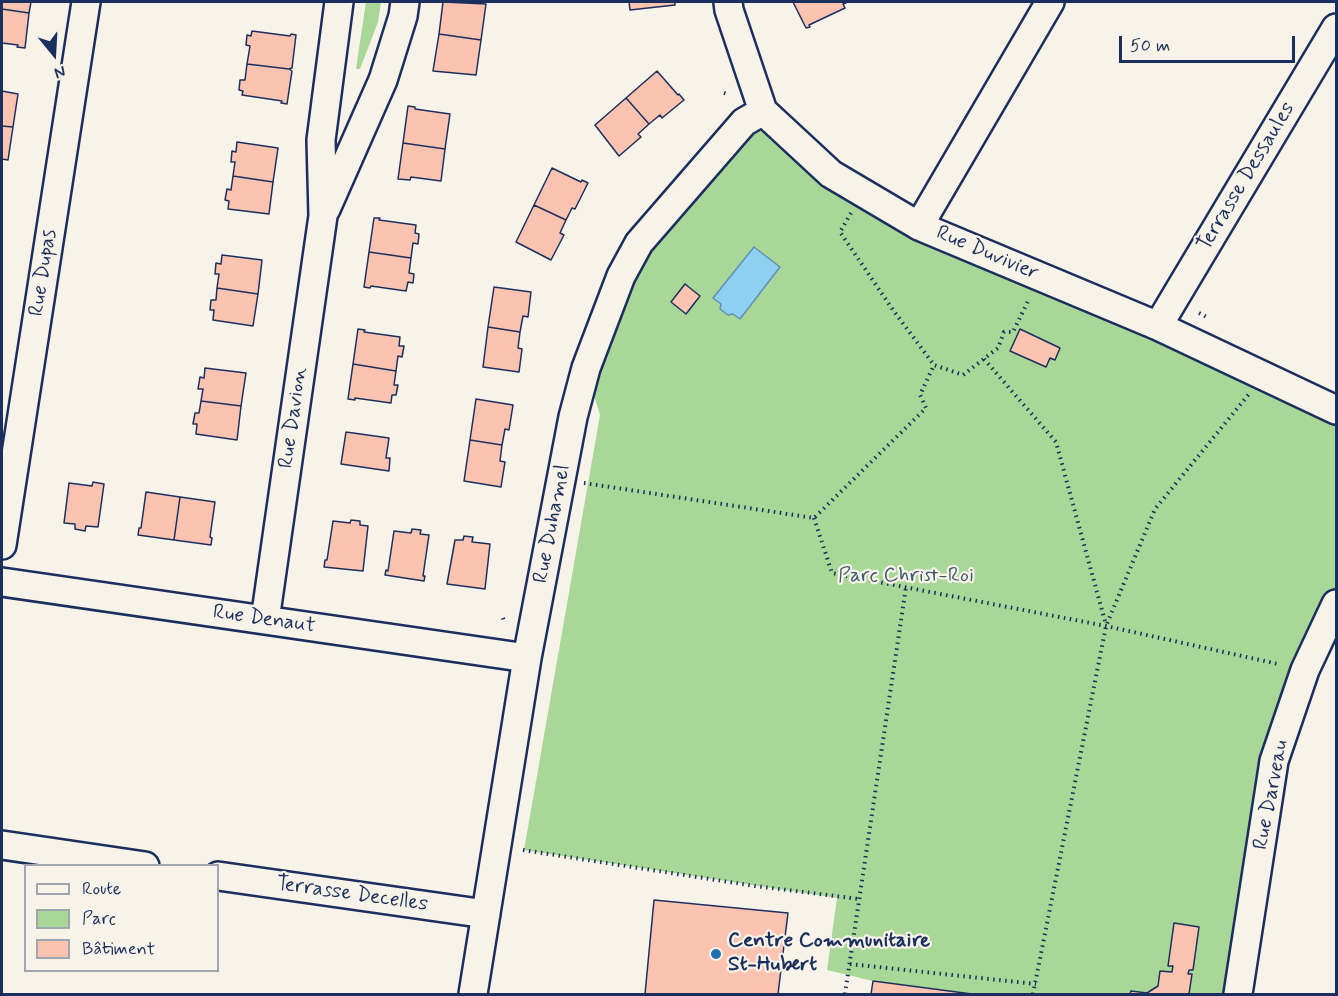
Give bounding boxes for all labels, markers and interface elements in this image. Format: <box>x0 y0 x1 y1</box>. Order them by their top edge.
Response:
north arrow <box>24 24 84 84</box>
scale bar <box>1122 24 1298 62</box>
text: 50 m <box>1130 34 1170 58</box>
text: N <box>51 60 68 83</box>
street label: Terrasse Dessaules <box>1193 98 1301 256</box>
street label: Rue Duvivier <box>932 221 1042 287</box>
street label: Rue Dupas <box>25 228 63 318</box>
street label: Rue Davion <box>274 366 314 470</box>
street label: Rue Duhamel <box>529 463 577 585</box>
park label: Parc Christ-Roi <box>838 564 974 590</box>
street label: Rue Denaut <box>211 600 317 640</box>
street label: Rue Darveau <box>1249 738 1295 852</box>
legend <box>24 864 219 972</box>
street label: Terrasse Decelles <box>275 872 429 918</box>
text: Route <box>82 877 121 901</box>
text: Parc <box>82 907 116 931</box>
place label: Centre Communitaire St-Hubert <box>728 929 930 979</box>
text: Bâtiment <box>82 937 155 961</box>
marker: Centre Communitaire St-Hubert <box>709 947 723 961</box>

